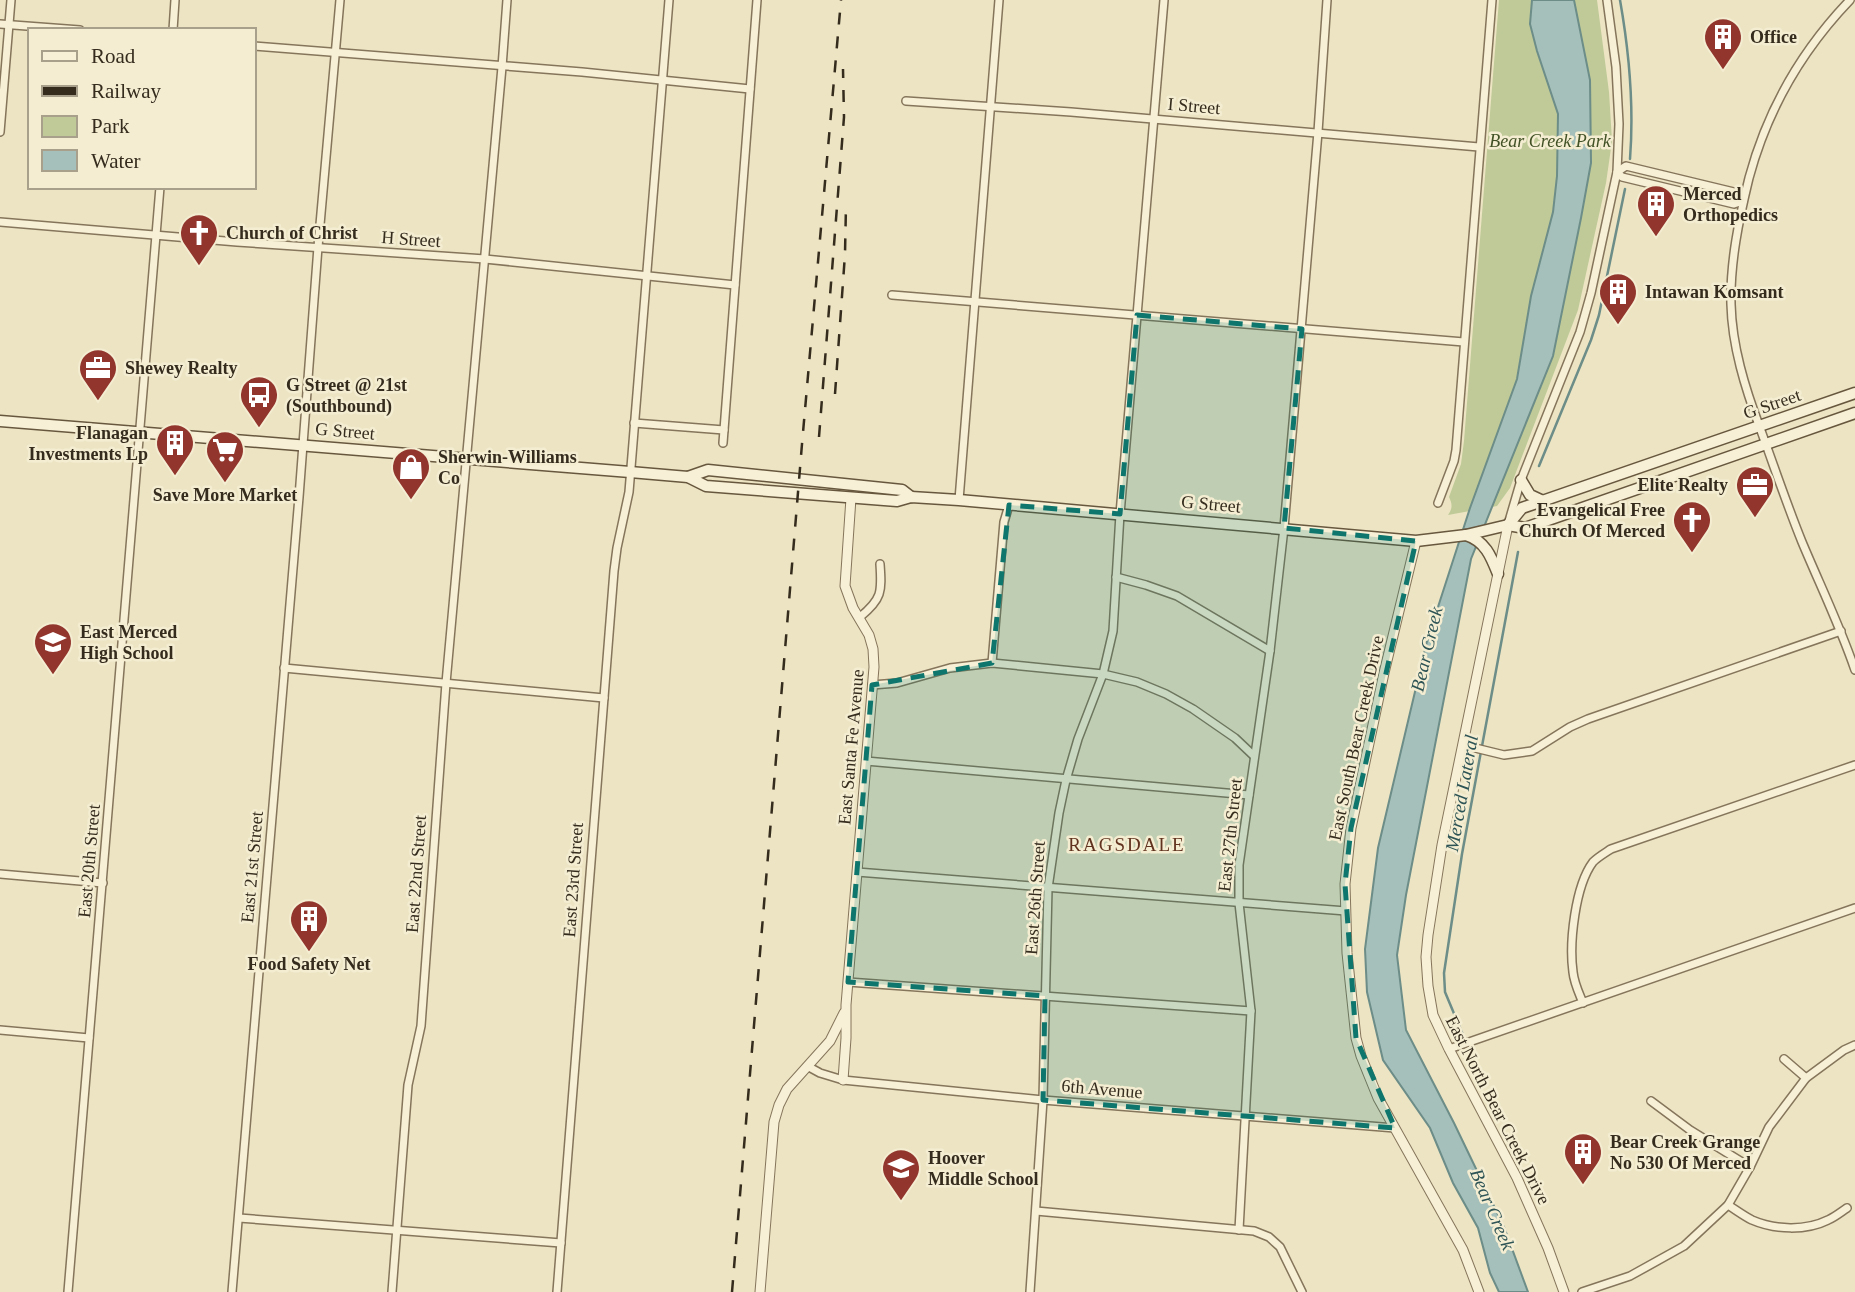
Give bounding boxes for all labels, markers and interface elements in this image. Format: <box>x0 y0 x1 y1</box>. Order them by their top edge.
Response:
building icon: Office <box>1702 16 1744 71</box>
place label: Office <box>1750 27 1797 47</box>
legend <box>28 28 256 189</box>
text: Road <box>91 44 136 68</box>
text: Railway <box>91 79 161 103</box>
street label: I Street <box>1167 94 1221 118</box>
text: Park <box>91 114 130 138</box>
park label: Bear Creek Park <box>1489 131 1612 151</box>
text: Water <box>91 149 141 173</box>
building icon: Merced Orthopedics <box>1635 183 1677 238</box>
place label: Merced Orthopedics <box>1683 184 1778 225</box>
church icon: Church of Christ <box>178 212 220 267</box>
place label: Church of Christ <box>226 223 358 243</box>
street label: H Street <box>381 227 441 251</box>
building icon: Intawan Komsant <box>1597 271 1639 326</box>
place label: Intawan Komsant <box>1645 282 1784 302</box>
office icon: Shewey Realty <box>77 347 119 402</box>
place label: Shewey Realty <box>125 358 237 378</box>
bus stop icon: G Street @ 21st (Southbound) <box>238 374 280 429</box>
place label: G Street @ 21st (Southbound) <box>286 375 407 417</box>
street label: G Street <box>1741 385 1803 423</box>
street label: G Street <box>314 418 376 444</box>
building icon: Flanagan Investments Lp <box>154 422 196 477</box>
place label: Flanagan Investments Lp <box>28 423 148 464</box>
supermarket icon: Save More Market <box>204 429 246 484</box>
shop icon: Sherwin-Williams Co <box>390 446 432 501</box>
place label: Sherwin-Williams Co <box>438 447 577 488</box>
office icon: Elite Realty <box>1734 464 1776 519</box>
place label: Elite Realty <box>1638 475 1728 495</box>
place label: Save More Market <box>153 485 297 505</box>
street label: G Street <box>1180 491 1242 517</box>
church icon: Evangelical Free Church Of Merced <box>1671 499 1713 554</box>
place label: Evangelical Free Church Of Merced <box>1519 500 1665 541</box>
water label: Bear Creek <box>1407 604 1447 694</box>
school or university icon: East Merced High School <box>32 621 74 676</box>
place label: East Merced High School <box>80 622 177 663</box>
street label: East South Bear Creek Drive <box>1324 634 1388 842</box>
street label: East Santa Fe Avenue <box>834 668 868 826</box>
water label: Merced Lateral <box>1441 733 1482 854</box>
street label: East 27th Street <box>1214 777 1246 893</box>
street label: East 20th Street <box>74 803 104 919</box>
street label: East 21st Street <box>237 810 267 924</box>
street label: East 22nd Street <box>402 814 430 934</box>
street label: East 23rd Street <box>559 822 587 938</box>
district label: RAGSDALE <box>1068 834 1186 855</box>
street label: East 26th Street <box>1021 840 1049 956</box>
building icon: Food Safety Net <box>288 898 330 953</box>
place label: Food Safety Net <box>248 954 370 974</box>
street label: East North Bear Creek Drive <box>1441 1012 1555 1208</box>
street label: 6th Avenue <box>1061 1076 1143 1102</box>
building icon: Bear Creek Grange No 530 Of Merced <box>1562 1131 1604 1186</box>
place label: Bear Creek Grange No 530 Of Merced <box>1610 1132 1760 1173</box>
school or university icon: Hoover Middle School <box>880 1147 922 1202</box>
place label: Hoover Middle School <box>928 1148 1039 1189</box>
water label: Bear Creek <box>1466 1165 1520 1253</box>

